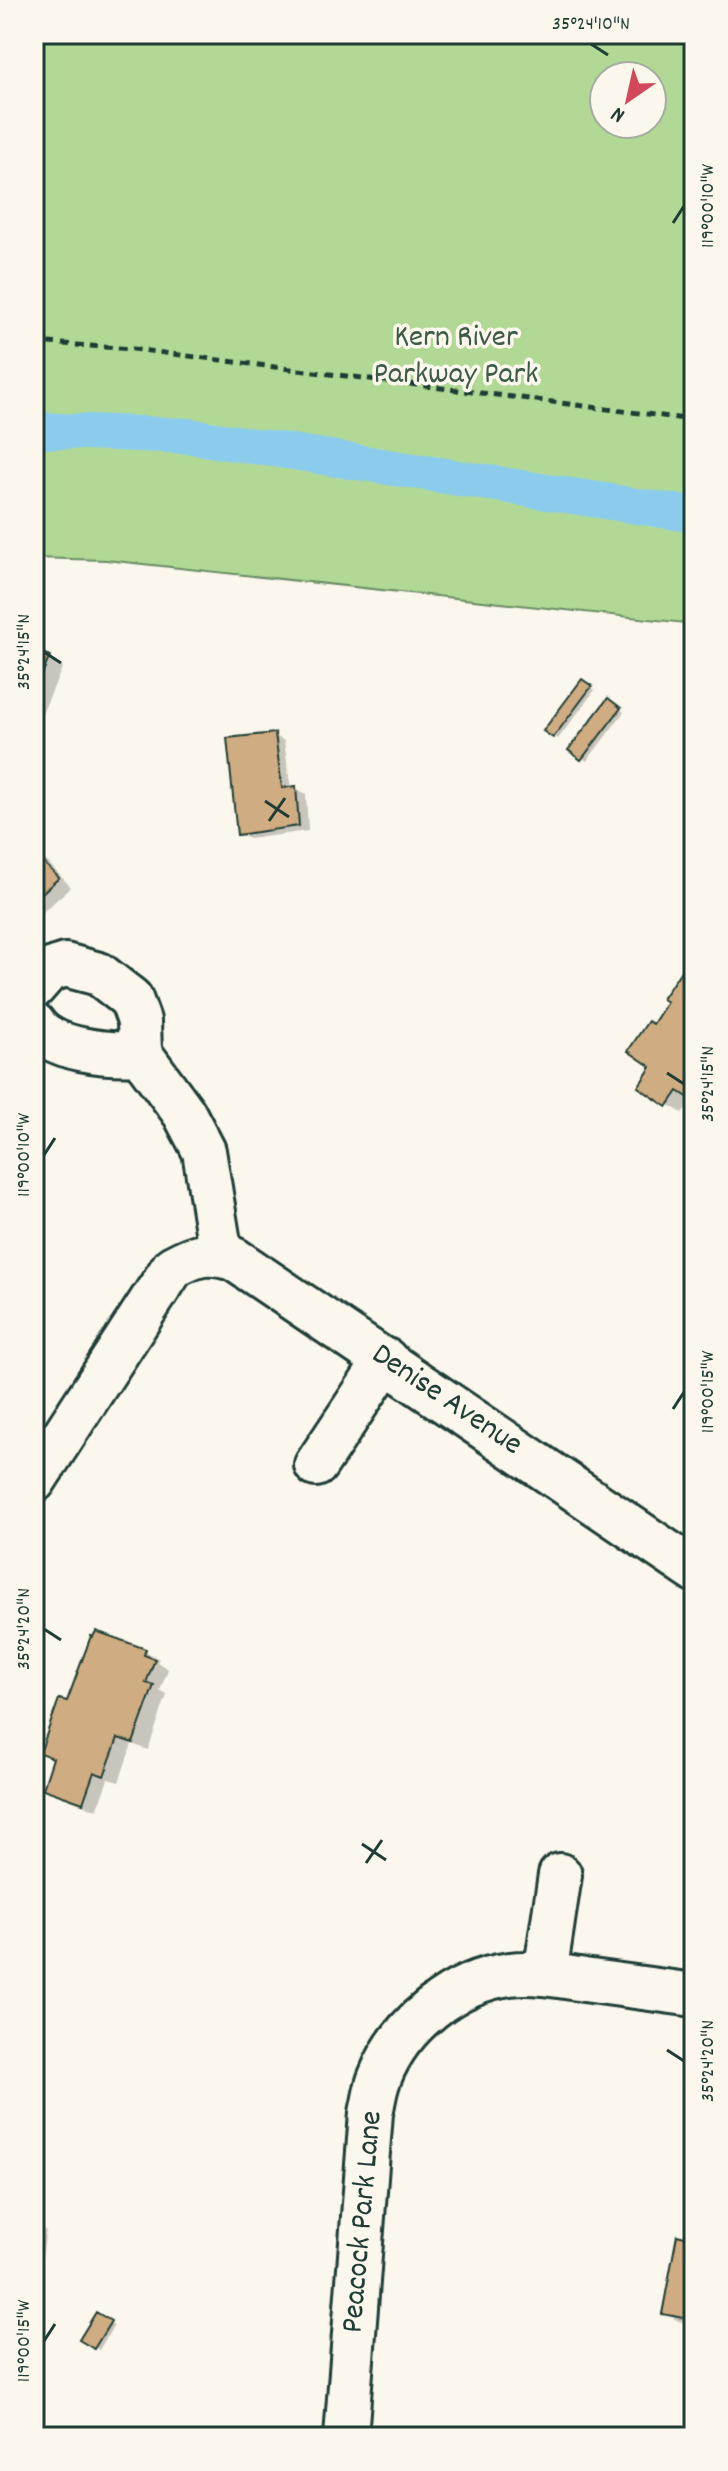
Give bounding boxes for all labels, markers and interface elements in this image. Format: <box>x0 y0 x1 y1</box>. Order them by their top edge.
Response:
text: 35°24'10"N <box>552 11 630 39</box>
north arrow <box>588 60 668 140</box>
text: N <box>605 98 632 130</box>
text: 119°00'10"W <box>695 164 723 248</box>
park label: Kern River Parkway Park <box>374 316 538 399</box>
text: 35°24'15"N <box>11 614 39 690</box>
text: 35°24'15"N <box>695 1046 723 1122</box>
text: 119°00'10"W <box>11 1113 39 1197</box>
street label: Denise Avenue <box>361 1333 531 1469</box>
text: 119°00'15"W <box>695 1350 723 1433</box>
text: 35°24'20"N <box>11 1588 39 1670</box>
text: 35°24'20"N <box>695 2020 723 2102</box>
street label: Peacock Park Lane <box>331 2109 397 2335</box>
text: 119°00'15"W <box>11 2299 39 2382</box>

